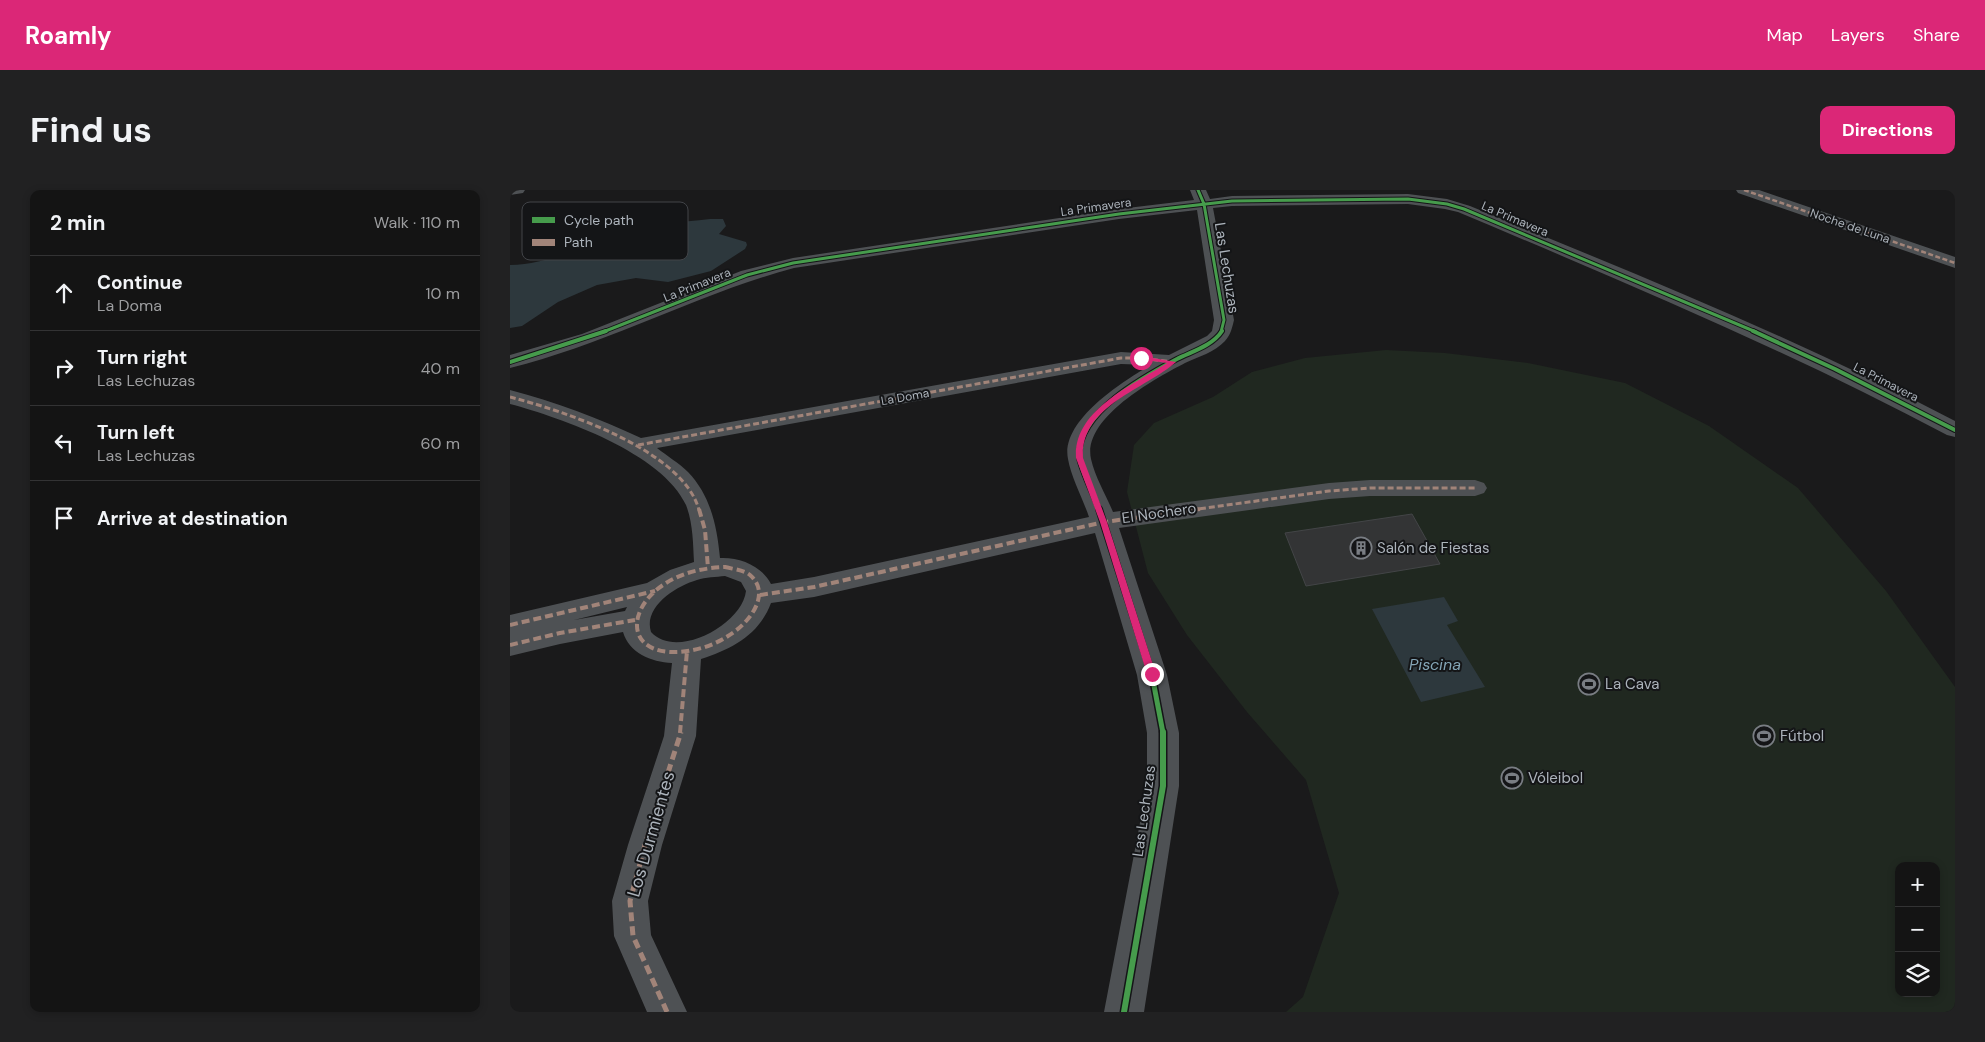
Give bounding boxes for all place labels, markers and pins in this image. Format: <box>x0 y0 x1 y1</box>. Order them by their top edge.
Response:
building icon: Salón de Fiestas <box>1349 536 1373 560</box>
place label: Salón de Fiestas <box>1377 538 1490 558</box>
sports icon: La Cava <box>1577 672 1601 696</box>
place label: La Cava <box>1605 674 1659 694</box>
sports icon: Fútbol <box>1752 724 1776 748</box>
place label: Fútbol <box>1780 726 1824 746</box>
sports icon: Vóleibol <box>1500 766 1524 790</box>
place label: Vóleibol <box>1528 768 1583 788</box>

